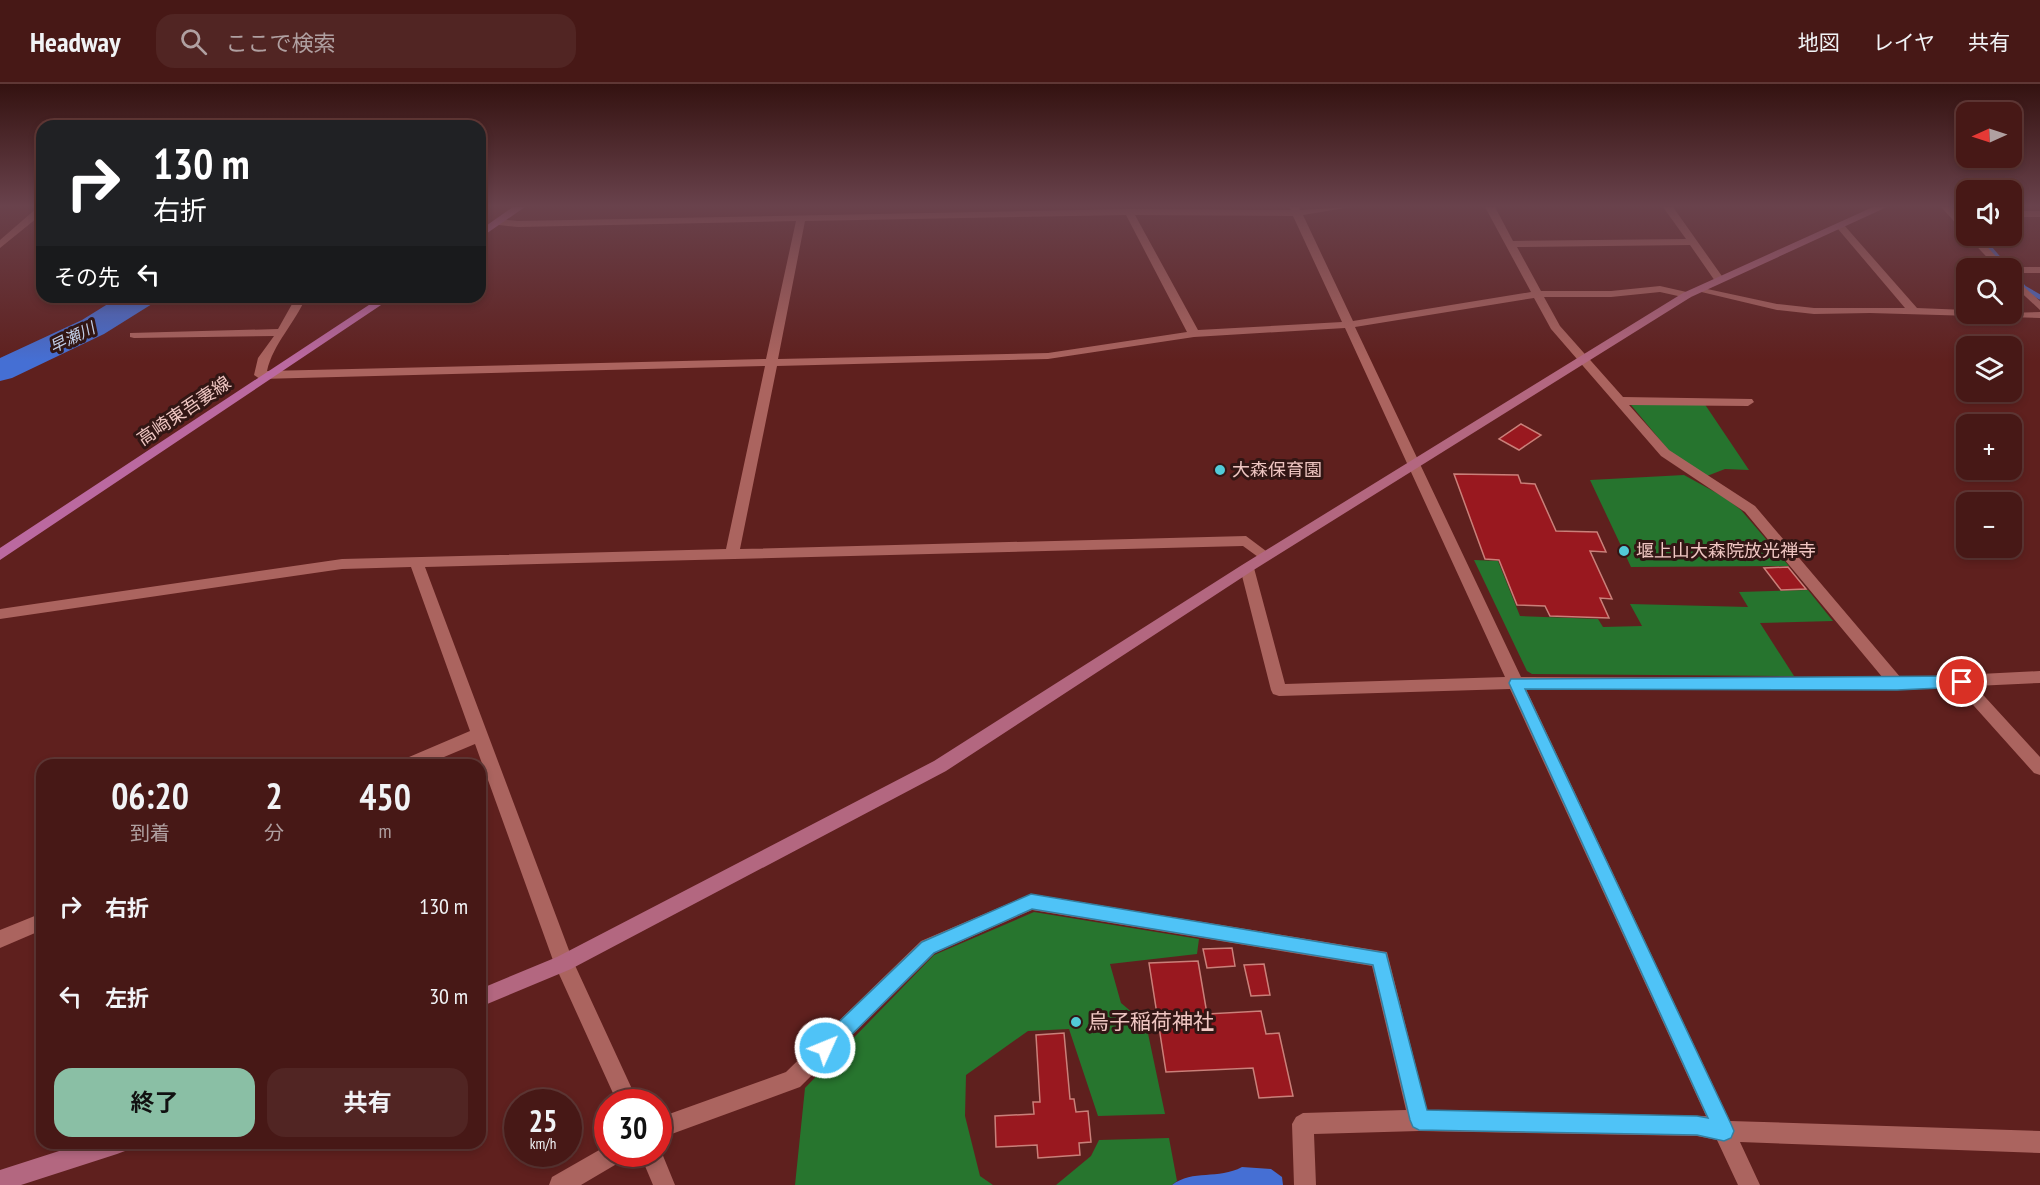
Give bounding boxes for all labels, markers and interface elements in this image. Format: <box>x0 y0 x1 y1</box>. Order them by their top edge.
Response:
search box <box>156 14 576 68</box>
text: Headway <box>30 23 120 60</box>
icon: search <box>177 25 210 58</box>
text: ここで検索 <box>225 29 335 57</box>
text: 地図 <box>1798 29 1840 56</box>
text: レイヤ <box>1873 29 1935 56</box>
text: 共有 <box>1968 29 2010 56</box>
north arrow <box>1956 102 2022 168</box>
map controls <box>1956 102 2022 558</box>
text: 130 m <box>153 136 250 191</box>
icon: right <box>54 144 132 222</box>
button: sound <box>1956 180 2022 246</box>
text: 右折 <box>153 193 207 227</box>
icon: left <box>132 258 165 291</box>
button: search <box>1956 258 2022 324</box>
text: その先 <box>54 263 120 291</box>
water label: 早瀬川 <box>46 317 100 357</box>
button: layers <box>1956 336 2022 402</box>
street label: 高崎東吾妻線 <box>133 371 235 450</box>
button: + <box>1956 414 2022 480</box>
place label: 大森保育園 <box>1232 458 1322 481</box>
marker: 大森保育園 <box>1213 463 1227 477</box>
button: − <box>1956 492 2022 558</box>
place label: 堰上山大森院放光禅寺 <box>1636 539 1816 562</box>
marker: 堰上山大森院放光禅寺 <box>1617 544 1631 558</box>
pin <box>1936 656 1987 707</box>
icon: arrive <box>1945 665 1978 698</box>
text: 06:20 <box>111 772 189 819</box>
text: 2 <box>266 772 283 819</box>
text: 450 <box>359 773 411 820</box>
text: m <box>379 818 392 844</box>
text: 到着 <box>130 820 170 846</box>
text: 分 <box>264 820 284 846</box>
icon: right <box>54 890 87 923</box>
text: 130 m <box>419 892 468 920</box>
text: 右折 <box>105 894 149 922</box>
icon: left <box>54 980 87 1013</box>
text: 30 m <box>429 982 468 1010</box>
text: 左折 <box>105 984 149 1012</box>
place label: 烏子稲荷神社 <box>1088 1008 1214 1035</box>
marker: 烏子稲荷神社 <box>1069 1015 1083 1029</box>
position arrow <box>793 1016 857 1080</box>
button: 終了 <box>54 1068 255 1137</box>
button: 共有 <box>267 1068 468 1137</box>
speed limit sign: 30 <box>594 1089 672 1167</box>
text: 25 <box>529 1101 557 1140</box>
text: km/h <box>530 1134 556 1153</box>

